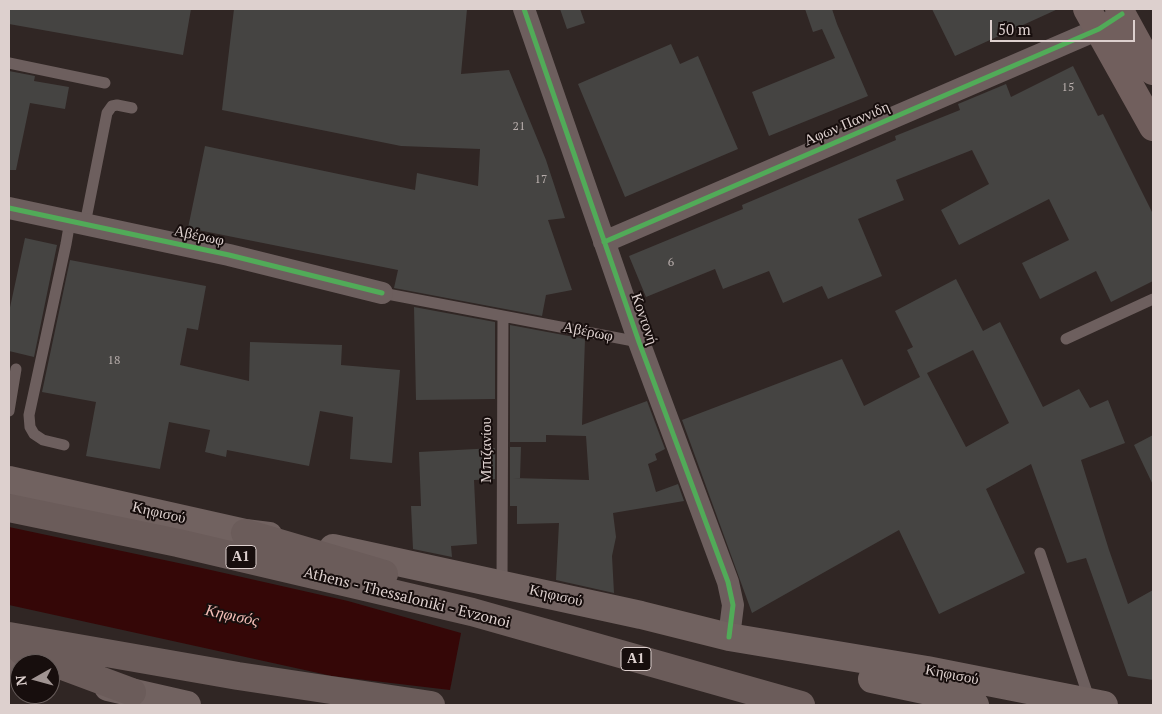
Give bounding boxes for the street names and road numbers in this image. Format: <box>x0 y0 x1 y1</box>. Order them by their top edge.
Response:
street label: Αφων Παννιδη <box>802 98 892 150</box>
street label: Αβέρωφ <box>172 222 226 250</box>
street label: Κοντονή <box>627 291 661 347</box>
street label: Αβέρωφ <box>561 318 615 346</box>
street label: Μπιζανίου <box>478 417 496 483</box>
street label: Κηφισού <box>130 498 188 528</box>
road number: Α1 <box>226 546 256 568</box>
street label: Athens - Thessaloniki - Evzonoi <box>302 564 512 632</box>
street label: Κηφισού <box>527 581 585 611</box>
road number: Α1 <box>621 648 651 671</box>
street label: Κηφισού <box>924 661 980 689</box>

